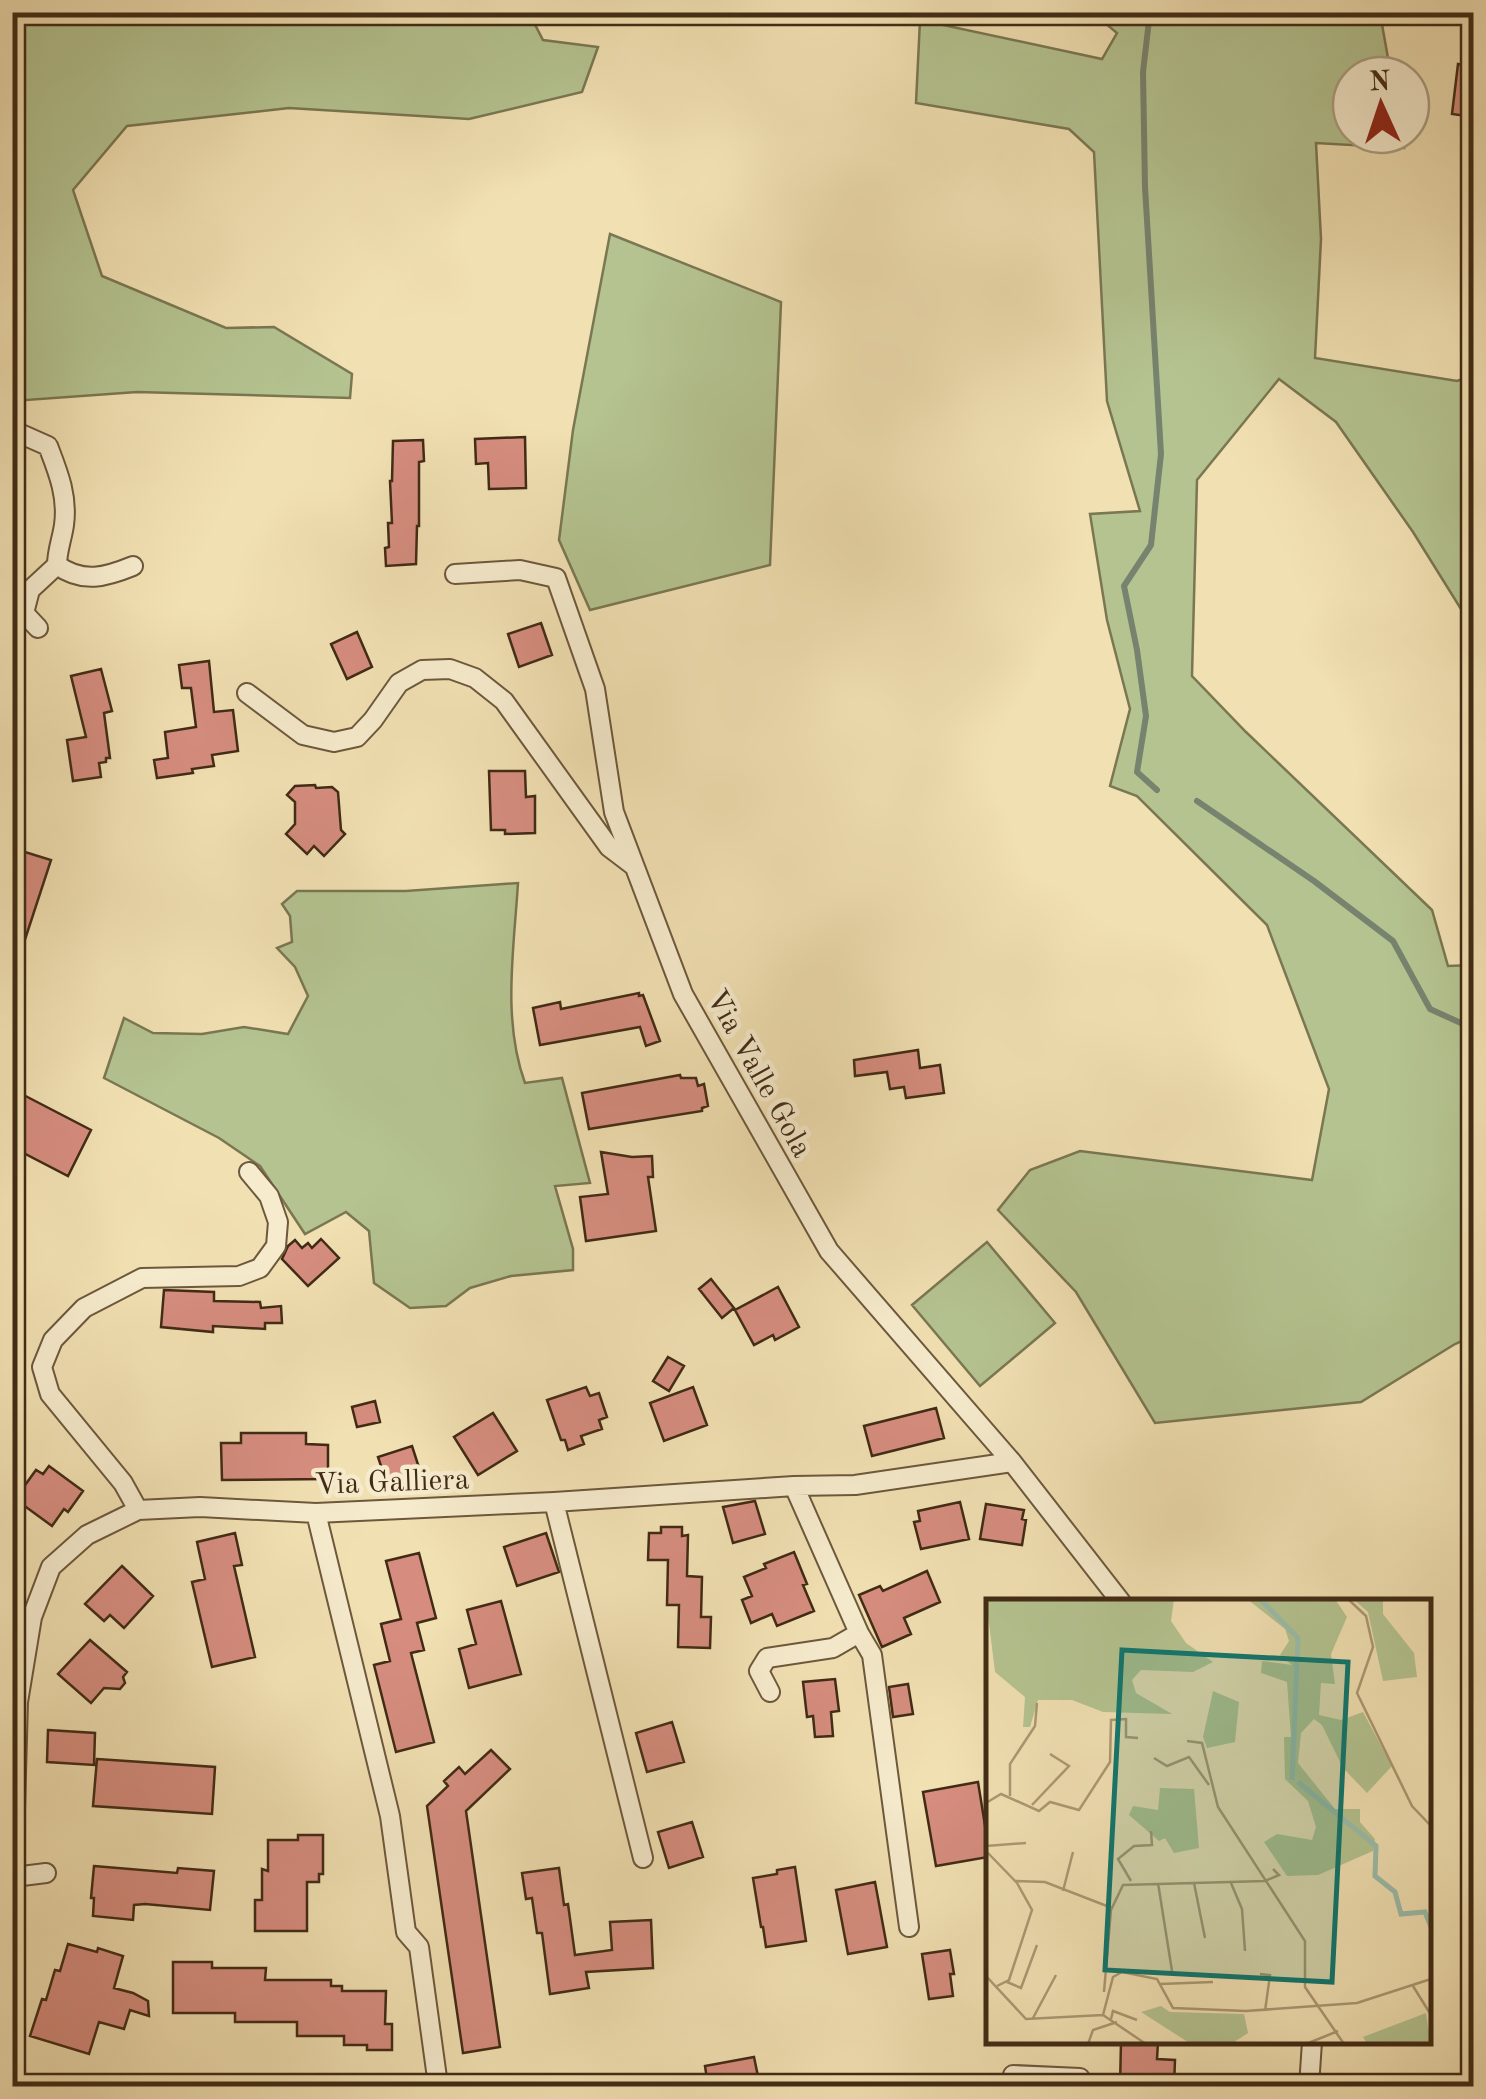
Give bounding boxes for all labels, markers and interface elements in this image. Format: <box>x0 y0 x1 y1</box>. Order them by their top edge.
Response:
north arrow <box>1331 55 1431 155</box>
text: N <box>1368 68 1392 98</box>
street label: Via Valle Gola <box>700 985 817 1163</box>
street label: Via Galliera <box>314 1465 470 1501</box>
inset map <box>986 1599 1431 2044</box>

